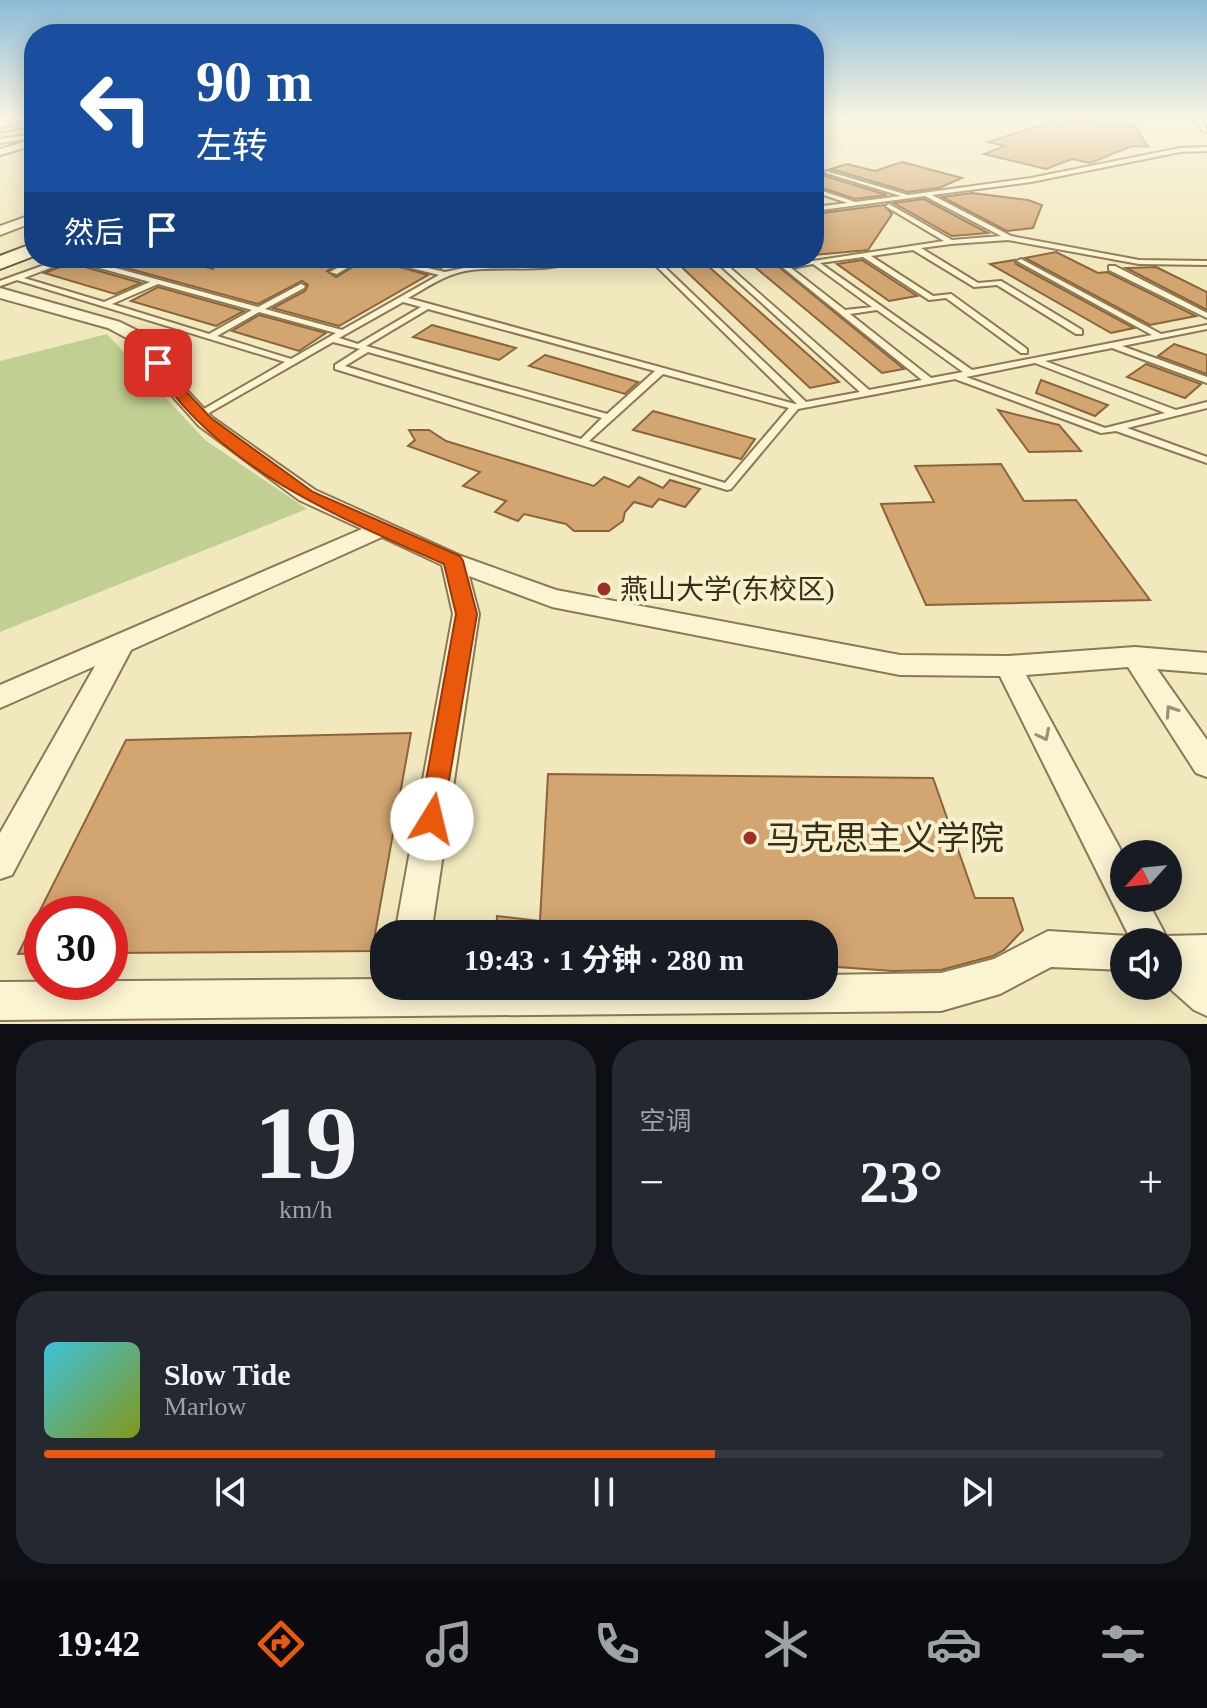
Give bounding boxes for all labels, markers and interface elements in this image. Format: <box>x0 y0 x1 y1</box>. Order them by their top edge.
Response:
text: 90 m <box>196 51 313 113</box>
icon: left <box>64 56 168 160</box>
text: 左转 <box>196 126 268 166</box>
icon: arrive <box>140 208 184 252</box>
text: 然后 <box>64 216 124 249</box>
pin <box>124 329 192 397</box>
icon: arrive <box>136 341 180 385</box>
place label: 燕山大学(东校区) <box>620 574 835 605</box>
marker: 燕山大学(东校区) <box>595 580 613 598</box>
one-way arrow <box>1166 705 1181 719</box>
one-way arrow <box>1034 727 1049 742</box>
position arrow <box>390 777 474 861</box>
place label: 马克思主义学院 <box>766 820 1004 857</box>
marker: 马克思主义学院 <box>741 829 759 847</box>
north arrow <box>1110 840 1182 912</box>
map controls <box>1110 840 1182 1000</box>
speed limit sign: 30 <box>24 896 128 1000</box>
button: sound <box>1110 928 1182 1000</box>
text: 19:43 · 1 分钟 · 280 m <box>464 943 744 976</box>
text: 19 <box>254 1085 358 1200</box>
text: 空调 <box>640 1107 692 1136</box>
text: 23° <box>859 1149 943 1215</box>
text: − <box>640 1158 664 1207</box>
text: + <box>1138 1158 1163 1207</box>
text: km/h <box>279 1195 332 1224</box>
text: Slow Tide <box>164 1358 290 1391</box>
text: Marlow <box>164 1392 246 1421</box>
icon: previous <box>209 1470 253 1514</box>
icon: pause <box>582 1470 626 1514</box>
icon: next <box>955 1470 999 1514</box>
icon: directions <box>253 1616 309 1672</box>
icon: music <box>421 1616 477 1672</box>
icon: phone <box>589 1616 645 1672</box>
icon: climate <box>758 1616 814 1672</box>
icon: car <box>926 1616 982 1672</box>
icon: filters <box>1095 1616 1151 1672</box>
text: 19:42 <box>56 1624 140 1664</box>

